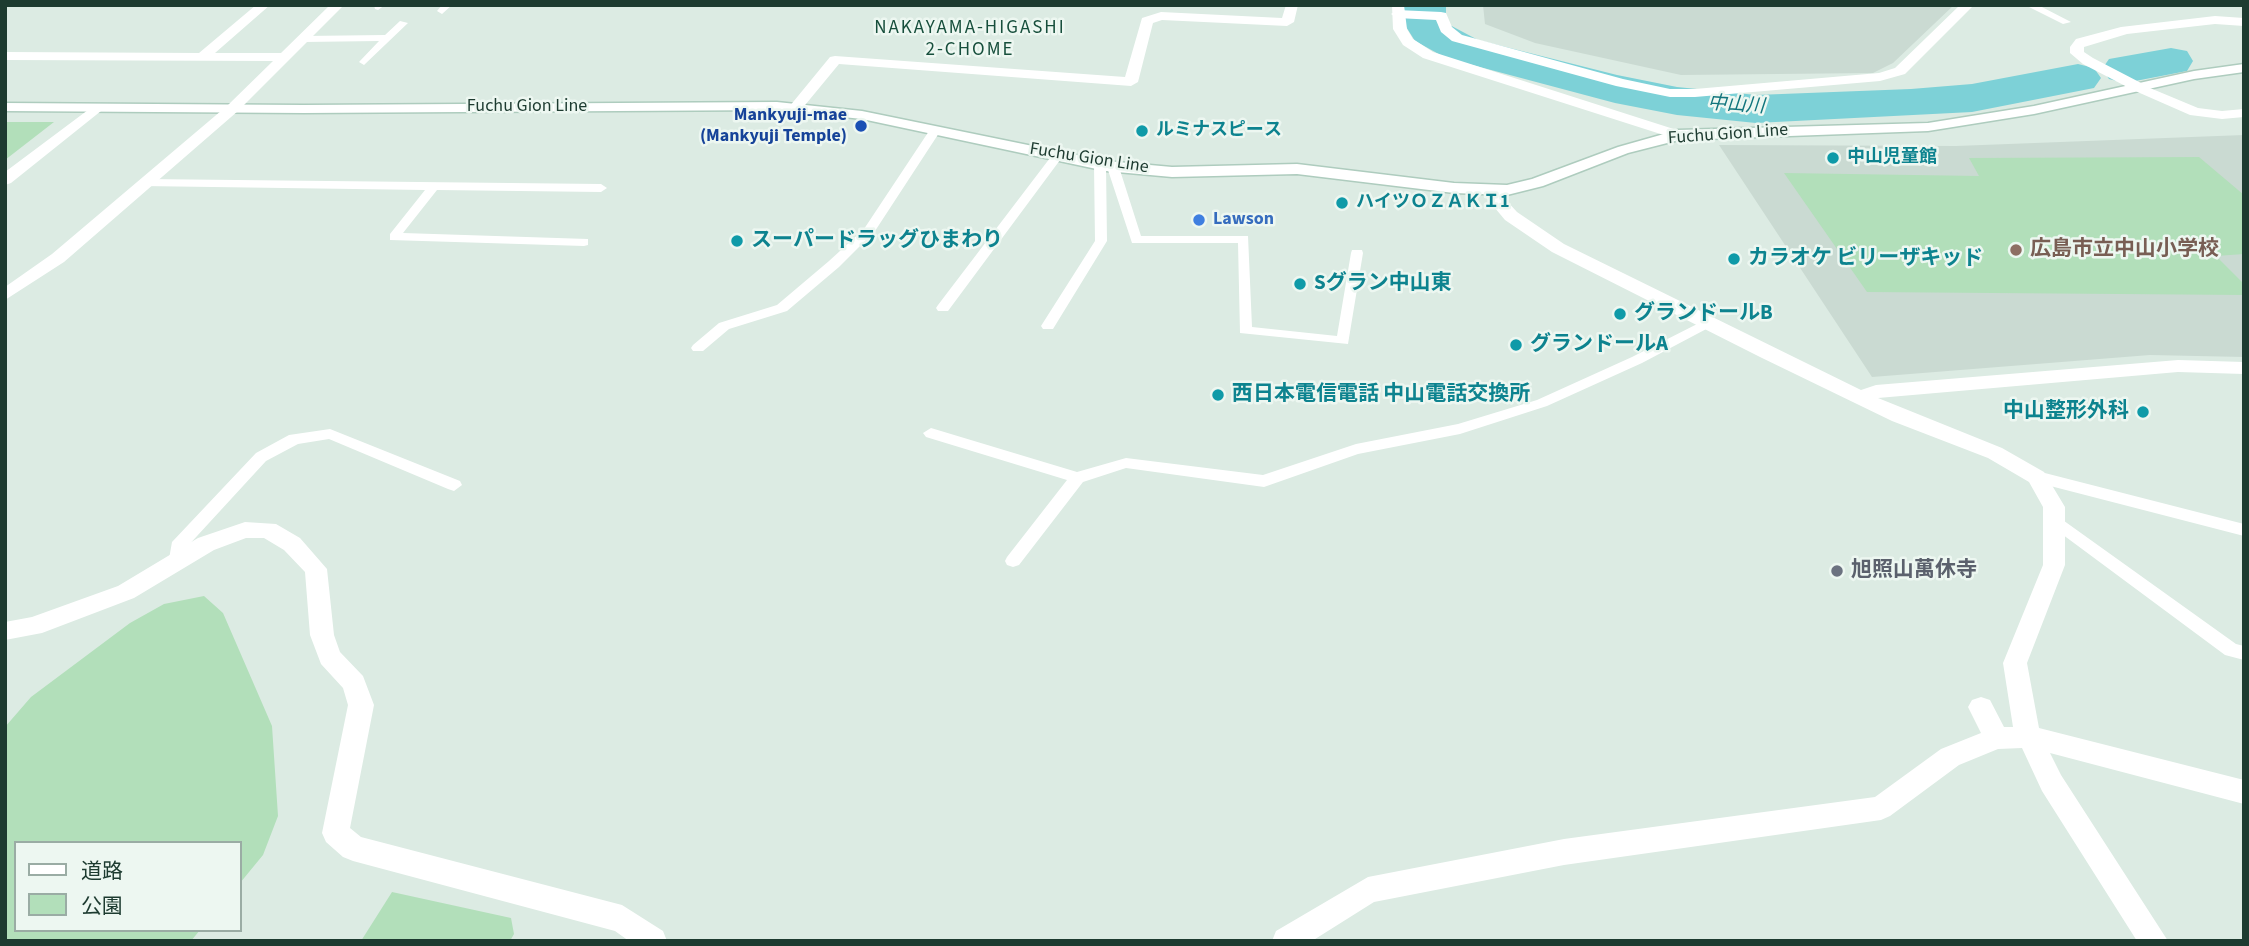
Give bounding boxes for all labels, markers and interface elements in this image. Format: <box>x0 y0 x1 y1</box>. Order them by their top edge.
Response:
district label: NAKAYAMA-HIGASHI 2-CHOME <box>876 18 1064 62</box>
water label: 中山川 <box>1707 93 1765 119</box>
street label: Fuchu Gion Line <box>467 96 587 118</box>
place label: Mankyuji-mae (Mankyuji Temple) <box>700 105 847 148</box>
marker: Mankyuji-mae (Mankyuji Temple) <box>853 118 869 134</box>
place label: ルミナスピース <box>1156 120 1282 142</box>
street label: Fuchu Gion Line <box>1667 120 1789 150</box>
marker: ルミナスピース <box>1134 123 1150 139</box>
street label: Fuchu Gion Line <box>1028 139 1150 179</box>
place label: 中山児童館 <box>1847 147 1937 169</box>
marker: 中山児童館 <box>1825 150 1841 166</box>
place label: ハイツＯＺＡＫＩ1 <box>1356 192 1510 214</box>
marker: ハイツＯＺＡＫＩ1 <box>1334 195 1350 211</box>
place label: Lawson <box>1213 209 1274 231</box>
marker: Lawson <box>1191 212 1207 228</box>
place label: スーパードラッグひまわり <box>751 228 1003 254</box>
marker: スーパードラッグひまわり <box>729 233 745 249</box>
place label: 広島市立中山小学校 <box>2030 237 2219 263</box>
marker: 広島市立中山小学校 <box>2008 242 2024 258</box>
place label: カラオケ ビリーザキッド <box>1748 246 1983 272</box>
marker: カラオケ ビリーザキッド <box>1726 251 1742 267</box>
place label: Sグラン中山東 <box>1314 271 1452 297</box>
marker: Sグラン中山東 <box>1292 276 1308 292</box>
place label: グランドールB <box>1634 301 1773 327</box>
marker: グランドールB <box>1612 306 1628 322</box>
place label: グランドールA <box>1530 332 1668 358</box>
marker: グランドールA <box>1508 337 1524 353</box>
place label: 西日本電信電話 中山電話交換所 <box>1232 382 1530 408</box>
marker: 西日本電信電話 中山電話交換所 <box>1210 387 1226 403</box>
place label: 中山整形外科 <box>2003 399 2129 425</box>
marker: 中山整形外科 <box>2135 404 2151 420</box>
place label: 旭照山萬休寺 <box>1851 558 1977 584</box>
marker: 旭照山萬休寺 <box>1829 563 1845 579</box>
legend <box>14 841 242 932</box>
text: 道路 <box>81 856 123 886</box>
text: 公園 <box>81 891 123 921</box>

